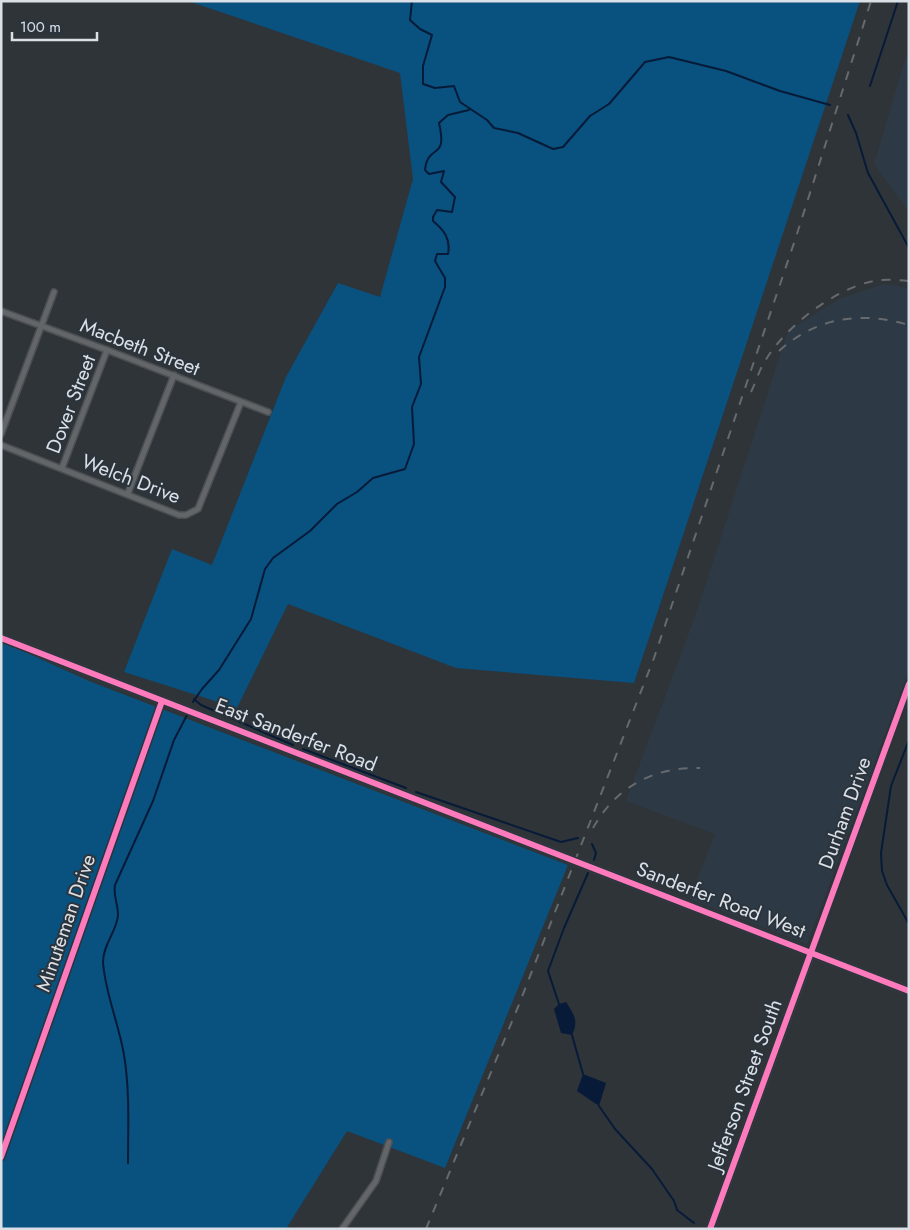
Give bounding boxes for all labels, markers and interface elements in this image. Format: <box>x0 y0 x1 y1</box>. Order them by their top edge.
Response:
scale bar <box>12 10 98 42</box>
text: 100 m <box>20 16 61 38</box>
street label: Macbeth Street <box>76 311 204 383</box>
street label: Dover Street <box>39 350 103 458</box>
street label: Welch Drive <box>77 447 185 511</box>
street label: East Sanderfer Road <box>211 691 381 779</box>
street label: Durham Drive <box>811 753 879 873</box>
street label: Minuteman Drive <box>29 850 103 996</box>
street label: Sanderfer Road West <box>632 854 810 946</box>
street label: Jefferson Street South <box>699 995 790 1178</box>

